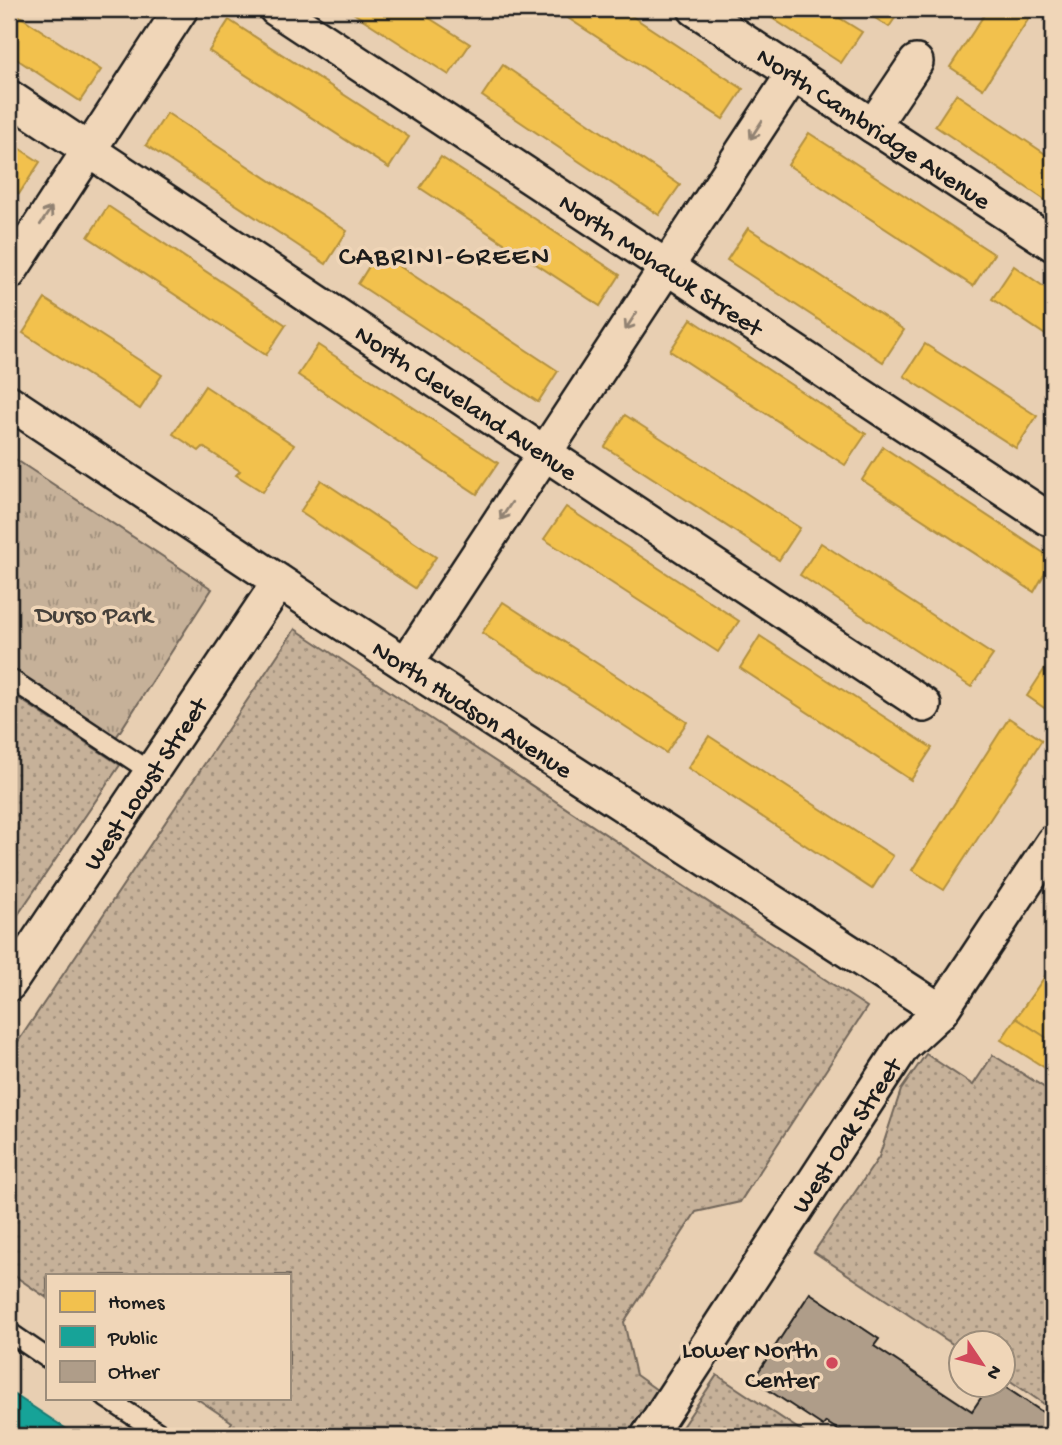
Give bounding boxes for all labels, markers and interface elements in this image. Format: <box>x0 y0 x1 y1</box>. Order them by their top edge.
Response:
street label: North Cambridge Avenue <box>749 43 996 219</box>
one-way arrow <box>749 120 763 140</box>
street label: North Mohawk Street <box>551 189 769 347</box>
one-way arrow <box>39 207 53 226</box>
district label: CABRINI-GREEN <box>339 242 551 275</box>
one-way arrow <box>624 310 638 330</box>
street label: North Cleveland Avenue <box>347 320 582 491</box>
one-way arrow <box>499 500 513 520</box>
park label: Durso Park <box>33 602 155 633</box>
street label: North Hudson Avenue <box>365 635 577 788</box>
street label: West Locust Street <box>79 691 218 878</box>
street label: West Oak Street <box>787 1052 912 1221</box>
legend <box>46 1274 290 1400</box>
text: Homes <box>108 1292 166 1317</box>
text: Public <box>107 1328 158 1353</box>
north arrow <box>946 1330 1016 1400</box>
place label: Lower North Center <box>682 1337 821 1398</box>
marker: Lower North Center <box>824 1355 840 1371</box>
text: N <box>980 1360 1006 1383</box>
text: Other <box>108 1362 160 1387</box>

